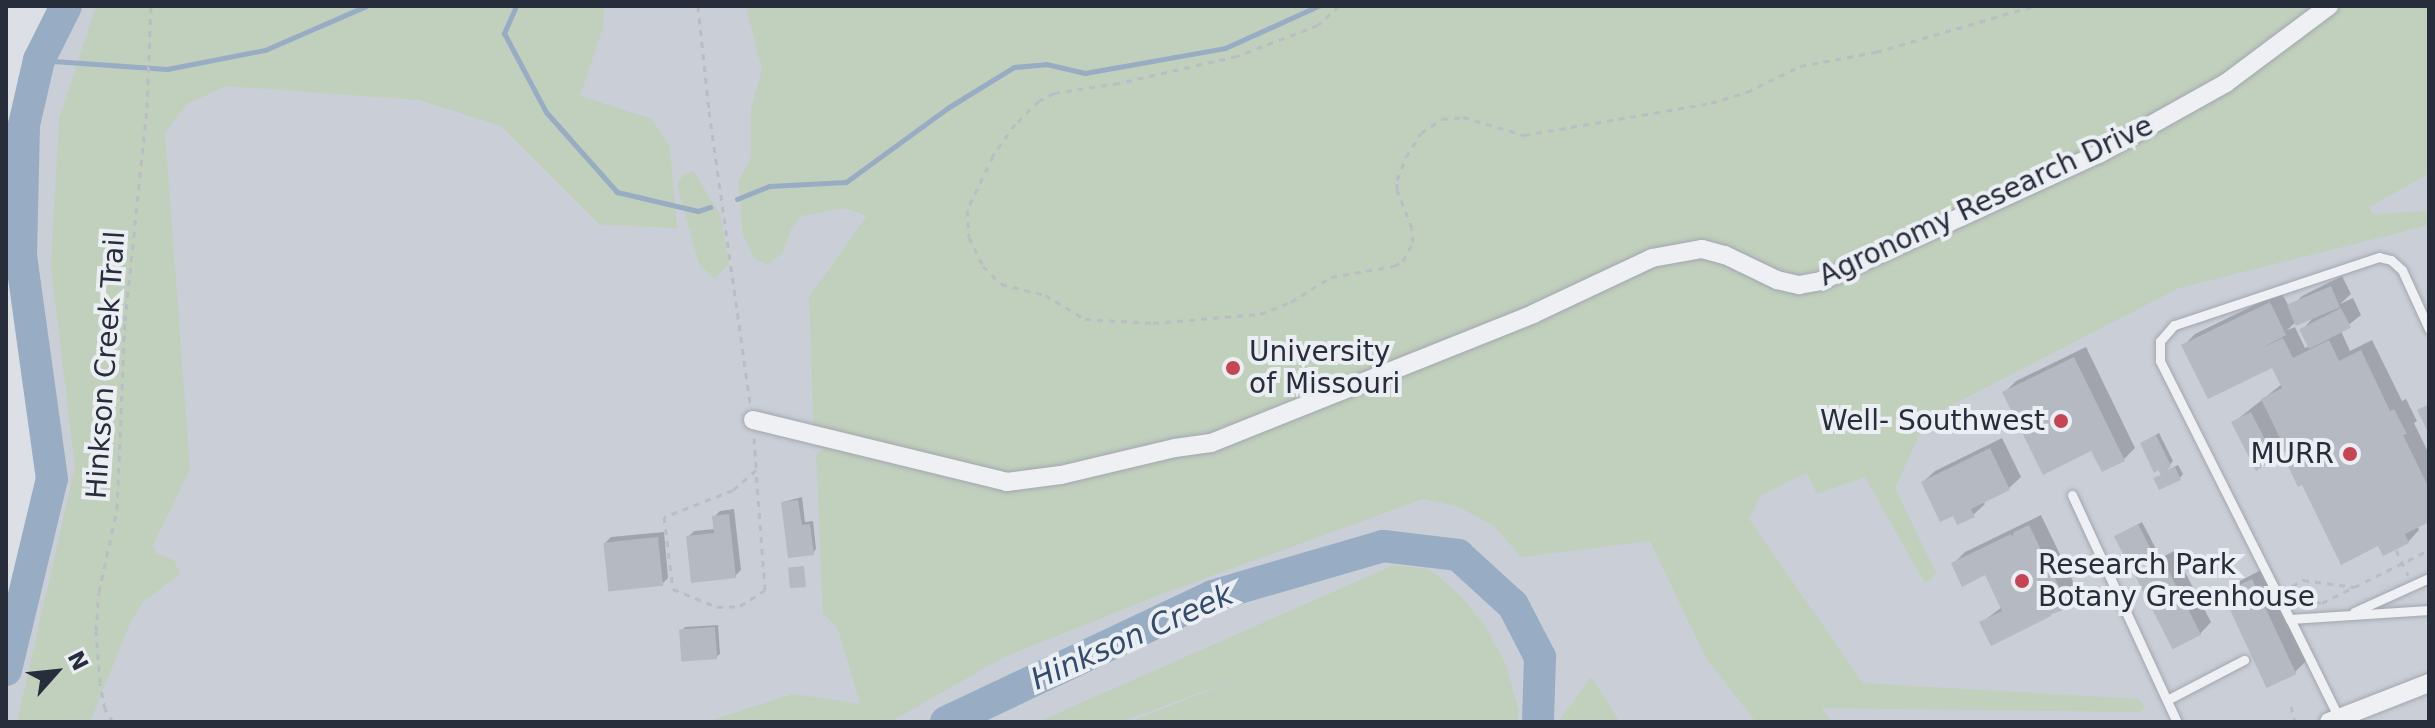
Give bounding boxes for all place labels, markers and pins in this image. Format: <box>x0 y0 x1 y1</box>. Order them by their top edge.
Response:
place label: University of Missouri <box>1249 335 1400 401</box>
marker: University of Missouri <box>1224 359 1242 377</box>
place label: Well- Southwest <box>1820 404 2045 438</box>
marker: Well- Southwest <box>2052 412 2070 430</box>
place label: MURR <box>2250 437 2334 471</box>
marker: MURR <box>2341 445 2359 463</box>
place label: Research Park Botany Greenhouse <box>2038 548 2315 614</box>
marker: Research Park Botany Greenhouse <box>2013 572 2031 590</box>

